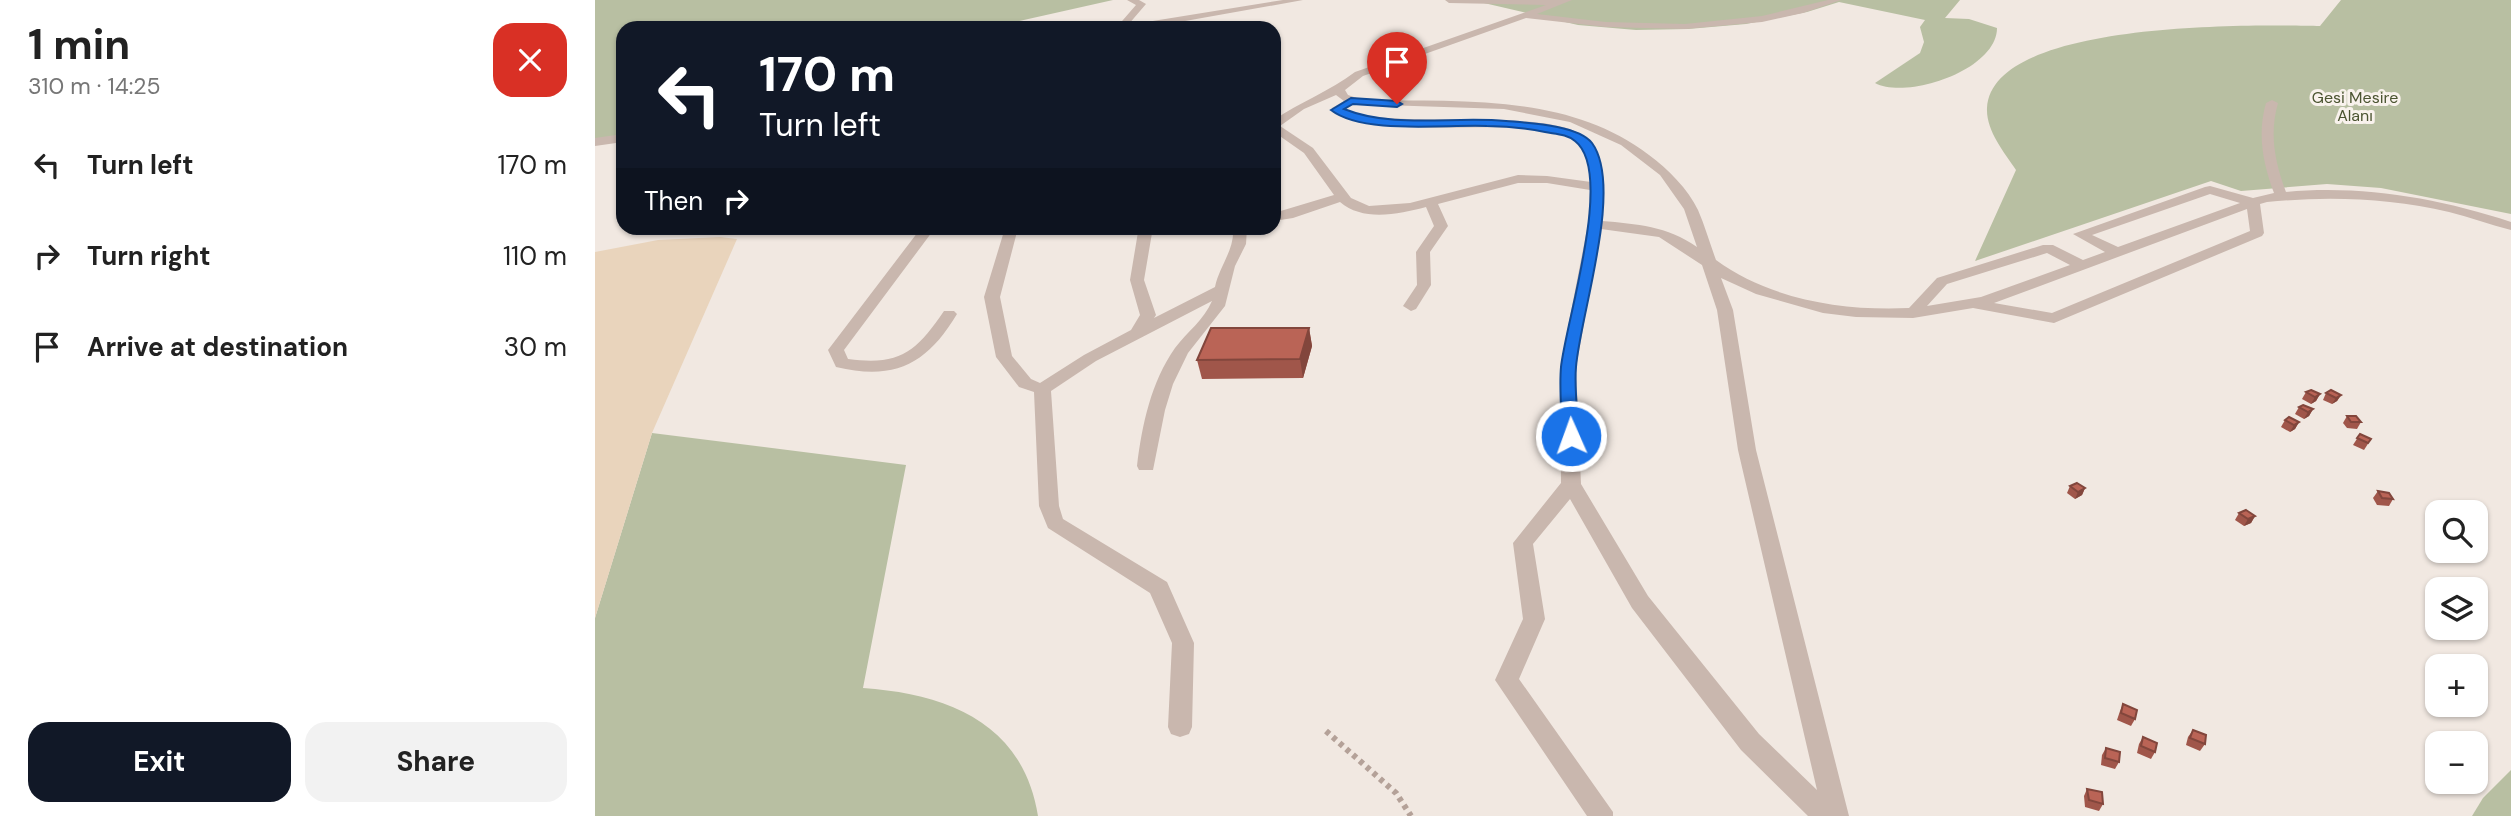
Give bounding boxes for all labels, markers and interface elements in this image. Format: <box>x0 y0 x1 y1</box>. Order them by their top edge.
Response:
text: 1 min <box>28 17 130 72</box>
button: close <box>493 23 567 97</box>
pin <box>1367 32 1427 104</box>
text: 170 m <box>759 42 895 106</box>
icon: arrive <box>1378 43 1416 81</box>
icon: left <box>644 49 735 140</box>
text: 310 m · 14:25 <box>28 71 161 101</box>
park label: Gesi Mesire Alanı <box>2312 87 2398 126</box>
text: Turn left <box>759 104 881 146</box>
icon: left <box>28 146 66 184</box>
text: Turn left <box>87 148 194 182</box>
text: 170 m <box>498 148 567 182</box>
icon: right <box>717 182 755 220</box>
text: Then <box>644 184 703 218</box>
icon: right <box>28 237 66 275</box>
text: Turn right <box>87 239 211 273</box>
text: 110 m <box>503 239 567 273</box>
icon: arrive <box>28 328 66 366</box>
text: Arrive at destination <box>87 330 348 364</box>
text: 30 m <box>504 330 567 364</box>
position arrow <box>1534 399 1608 473</box>
map controls <box>2425 500 2488 794</box>
button: search <box>2425 500 2488 563</box>
button: layers <box>2425 577 2488 640</box>
button: + <box>2425 654 2488 717</box>
button: Exit <box>28 722 291 802</box>
button: Share <box>305 722 567 802</box>
button: − <box>2425 731 2488 794</box>

